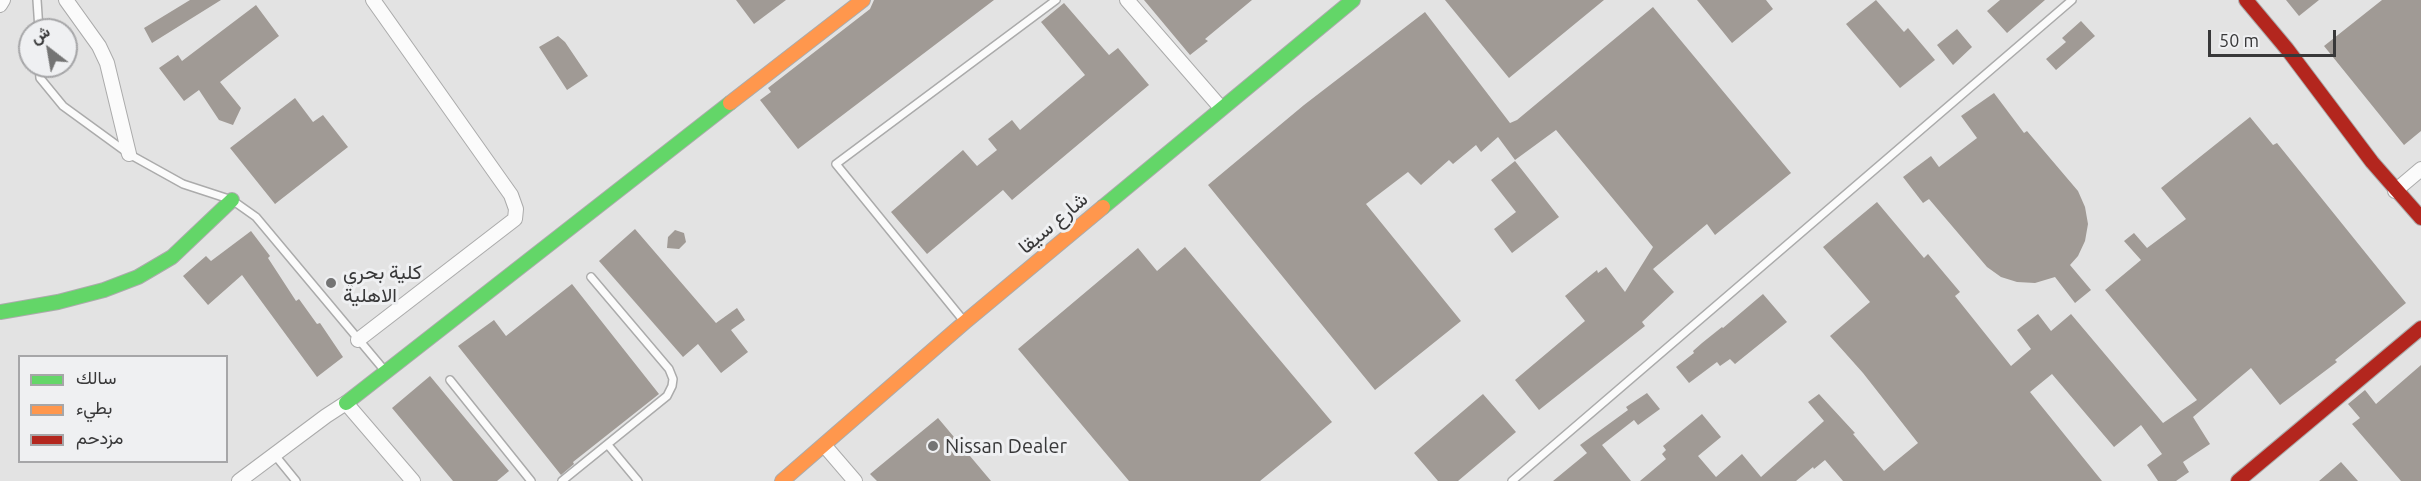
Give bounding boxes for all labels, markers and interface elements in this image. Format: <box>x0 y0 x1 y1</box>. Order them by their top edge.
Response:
north arrow <box>18 18 78 78</box>
scale bar <box>2211 18 2338 56</box>
text: ش <box>27 22 53 47</box>
text: 50 m <box>2219 30 2259 50</box>
street label: شارع سيقا <box>1013 187 1093 259</box>
place label: كلية بحري الاهلية <box>343 260 422 307</box>
marker: كلية بحري الاهلية <box>324 276 338 290</box>
legend <box>18 355 228 463</box>
text: سالك <box>76 367 116 387</box>
text: بطيء <box>76 397 112 417</box>
text: مزدحم <box>76 427 123 447</box>
place label: Nissan Dealer <box>945 434 1067 458</box>
marker: Nissan Dealer <box>926 439 940 453</box>

